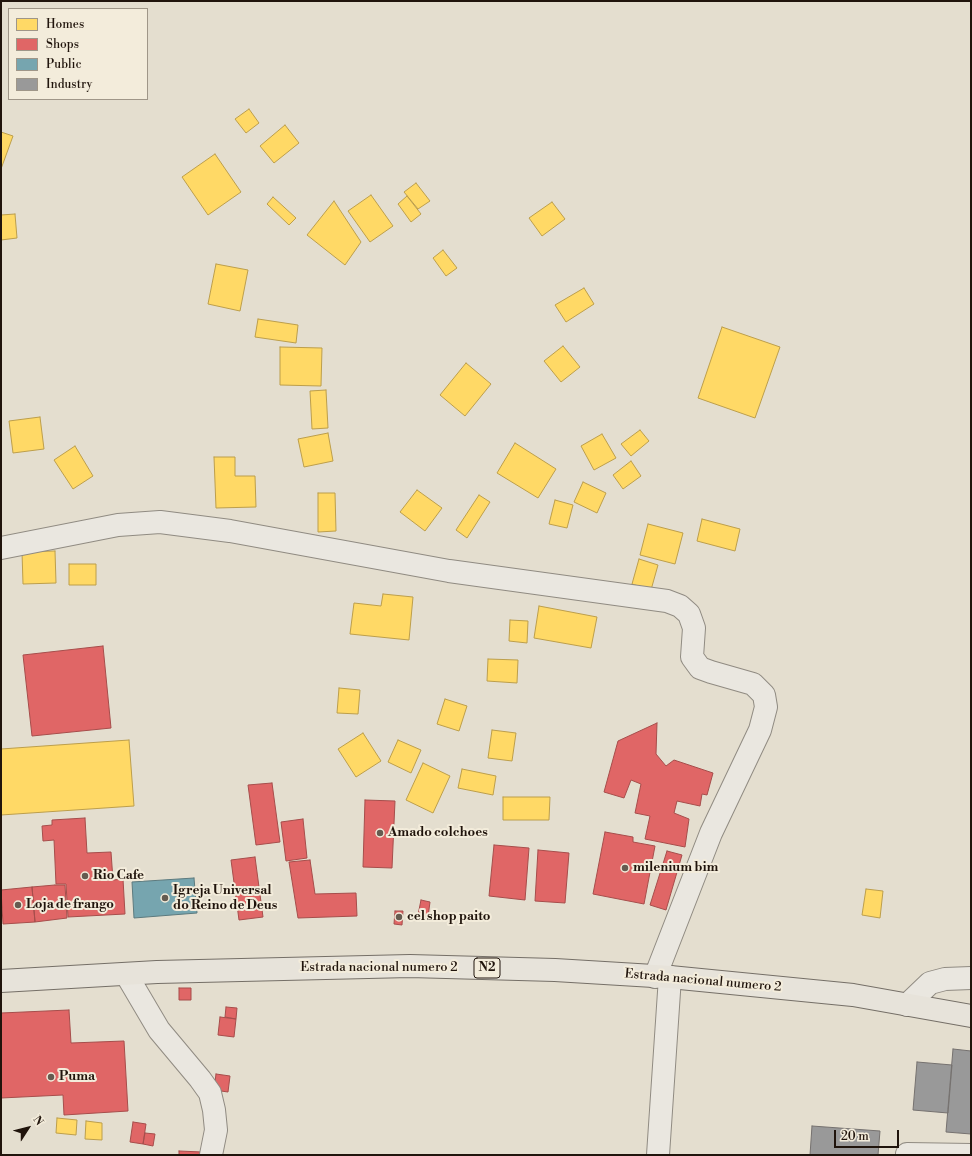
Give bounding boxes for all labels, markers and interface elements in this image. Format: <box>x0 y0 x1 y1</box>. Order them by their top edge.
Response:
legend <box>8 8 148 100</box>
text: Homes <box>46 17 84 32</box>
text: Shops <box>46 37 79 52</box>
text: Public <box>46 57 82 72</box>
text: Industry <box>46 77 92 92</box>
place label: Amado colchoes <box>388 825 488 841</box>
marker: Amado colchoes <box>375 828 385 838</box>
place label: milenium bim <box>633 860 718 876</box>
marker: milenium bim <box>620 863 630 873</box>
place label: Rio Cafe <box>93 868 144 884</box>
marker: Rio Cafe <box>80 871 90 881</box>
place label: Igreja Universal do Reino de Deus <box>173 883 277 914</box>
marker: Igreja Universal do Reino de Deus <box>160 893 170 903</box>
place label: Loja de frango <box>26 897 114 913</box>
marker: Loja de frango <box>13 900 23 910</box>
place label: cel shop paito <box>407 909 491 925</box>
marker: cel shop paito <box>394 912 404 922</box>
road number: N2 <box>474 958 500 978</box>
street label: Estrada nacional numero 2 <box>300 960 458 976</box>
street label: Estrada nacional numero 2 <box>624 966 782 996</box>
place label: Puma <box>59 1069 95 1085</box>
marker: Puma <box>46 1072 56 1082</box>
north arrow <box>8 1108 48 1148</box>
text: N <box>29 1113 46 1129</box>
scale bar <box>836 1122 901 1148</box>
text: 20 m <box>841 1129 869 1144</box>

